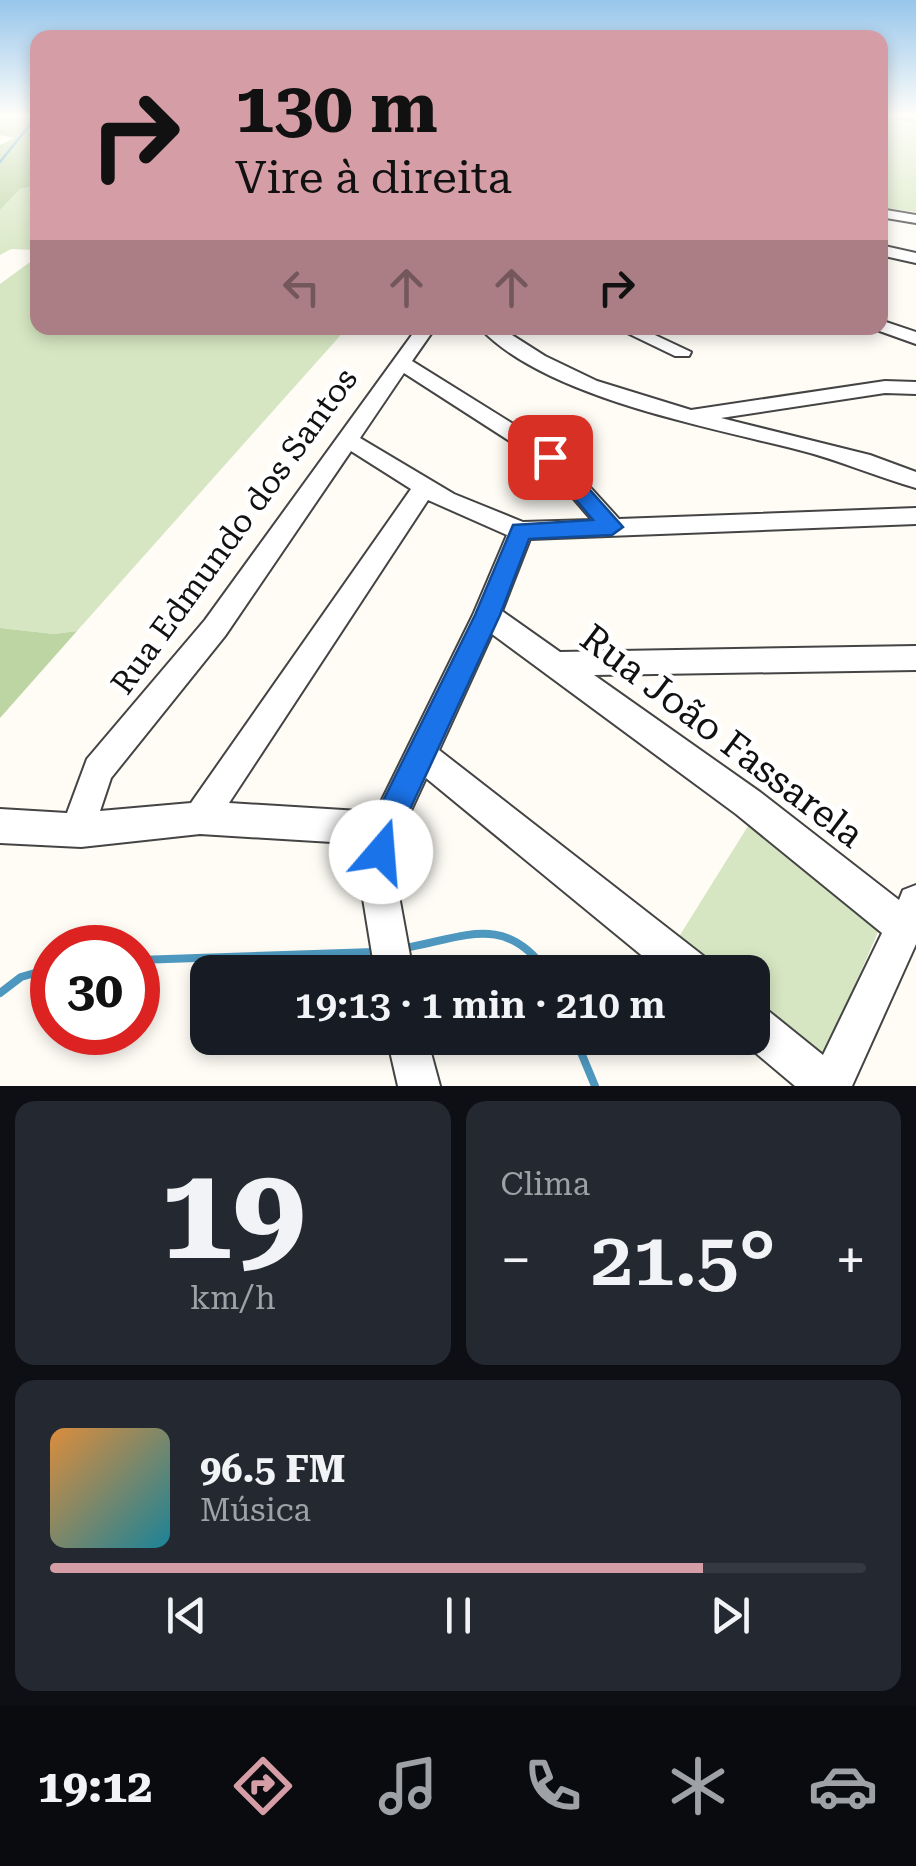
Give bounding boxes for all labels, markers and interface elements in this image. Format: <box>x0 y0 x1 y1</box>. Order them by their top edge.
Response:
text: 130 m <box>235 67 438 149</box>
icon: right <box>70 70 200 200</box>
text: Vire à direita <box>235 151 512 204</box>
icon: left <box>274 260 329 315</box>
icon: ahead <box>379 260 434 315</box>
icon: ahead <box>484 260 539 315</box>
icon: right <box>589 260 644 315</box>
street label: Rua Edmundo dos Santos <box>103 360 365 702</box>
pin <box>508 415 593 500</box>
icon: arrive <box>523 430 578 485</box>
street label: Rua João Fassarela <box>572 615 872 857</box>
position arrow <box>329 800 433 904</box>
speed limit sign: 30 <box>30 925 160 1055</box>
text: 19:13 · 1 min · 210 m <box>295 983 666 1027</box>
text: 19 <box>160 1137 306 1290</box>
text: Clima <box>501 1165 590 1203</box>
text: 21.5° <box>591 1215 776 1303</box>
text: − <box>501 1228 531 1292</box>
text: + <box>835 1228 866 1292</box>
text: km/h <box>190 1279 276 1317</box>
text: 96.5 FM <box>200 1447 346 1491</box>
text: Música <box>200 1491 311 1529</box>
icon: previous <box>159 1588 214 1643</box>
icon: pause <box>431 1588 486 1643</box>
icon: next <box>703 1588 758 1643</box>
icon: directions <box>228 1751 298 1821</box>
icon: music <box>373 1751 443 1821</box>
icon: phone <box>518 1751 588 1821</box>
icon: climate <box>663 1751 733 1821</box>
icon: car <box>808 1751 878 1821</box>
text: 19:12 <box>38 1760 152 1813</box>

